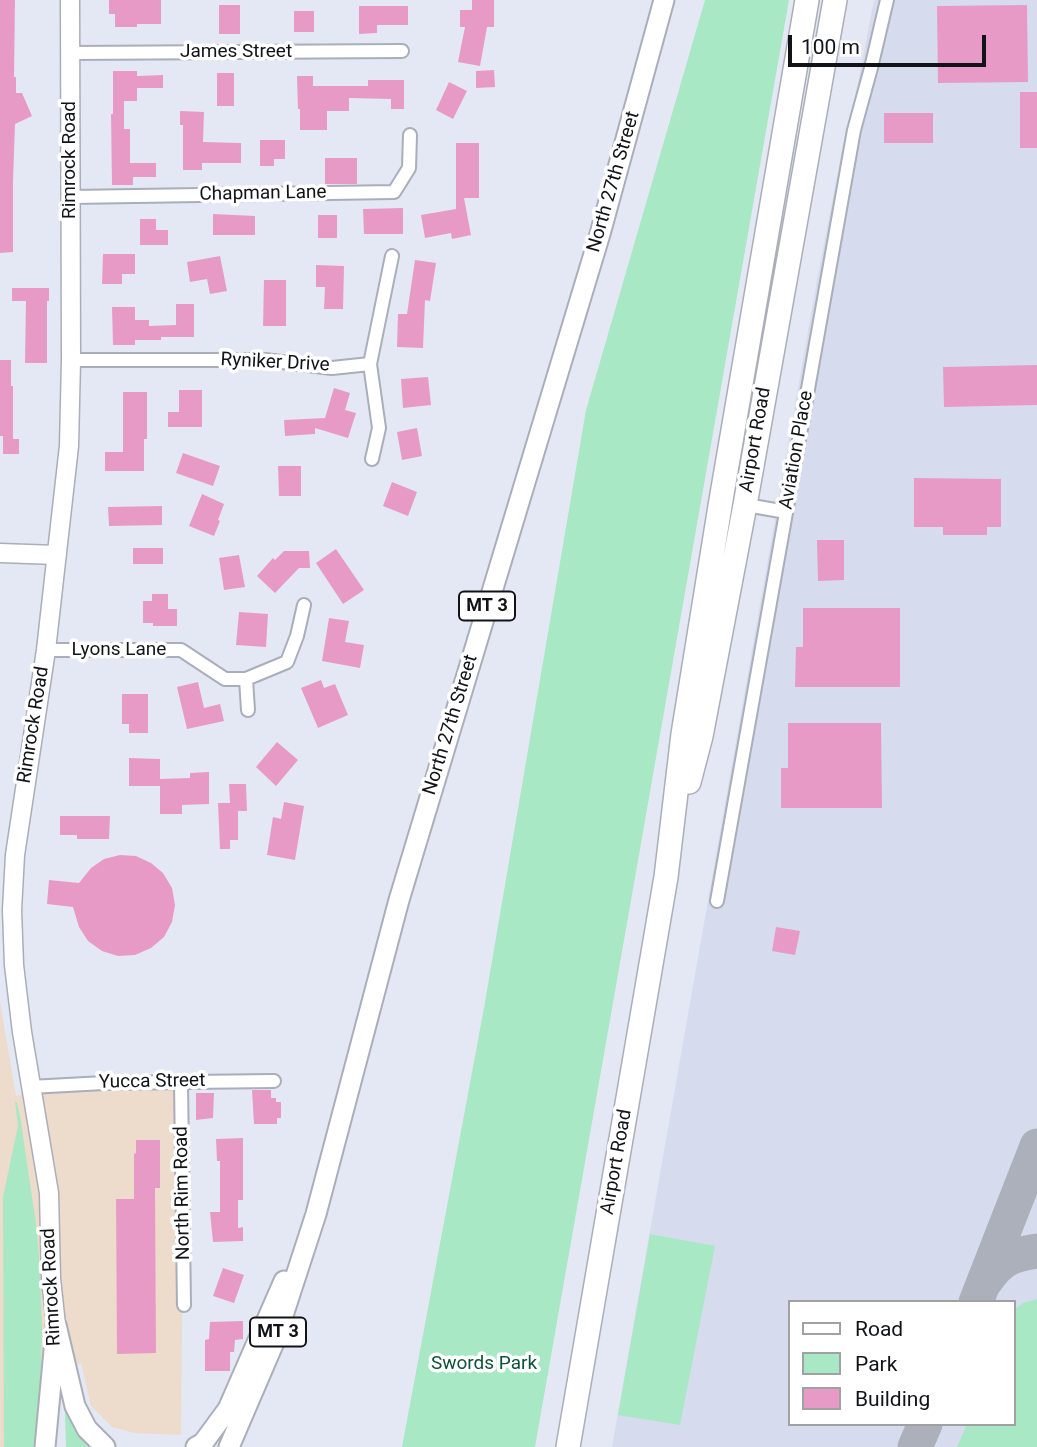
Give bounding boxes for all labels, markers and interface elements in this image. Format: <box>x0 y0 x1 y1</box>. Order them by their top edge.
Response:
scale bar <box>792 21 990 65</box>
text: 100 m <box>801 35 860 59</box>
street label: James Street <box>180 41 292 63</box>
street label: Rimrock Road <box>59 101 81 219</box>
street label: North 27th Street <box>583 109 645 255</box>
street label: Chapman Lane <box>199 181 327 207</box>
street label: Ryniker Drive <box>220 349 330 377</box>
street label: Airport Road <box>736 386 776 494</box>
street label: Aviation Place <box>775 389 819 511</box>
road number: MT 3 <box>459 592 515 620</box>
street label: Lyons Lane <box>72 639 166 661</box>
street label: North 27th Street <box>419 652 483 798</box>
street label: Rimrock Road <box>14 665 54 785</box>
street label: Yucca Street <box>99 1070 205 1094</box>
street label: Airport Road <box>597 1108 637 1216</box>
street label: North Rim Road <box>170 1126 196 1260</box>
street label: Rimrock Road <box>38 1228 66 1346</box>
legend <box>788 1300 1016 1426</box>
road number: MT 3 <box>250 1317 306 1346</box>
text: Road <box>855 1317 903 1341</box>
text: Park <box>855 1352 897 1376</box>
park label: Swords Park <box>431 1353 537 1375</box>
text: Building <box>855 1387 930 1411</box>

